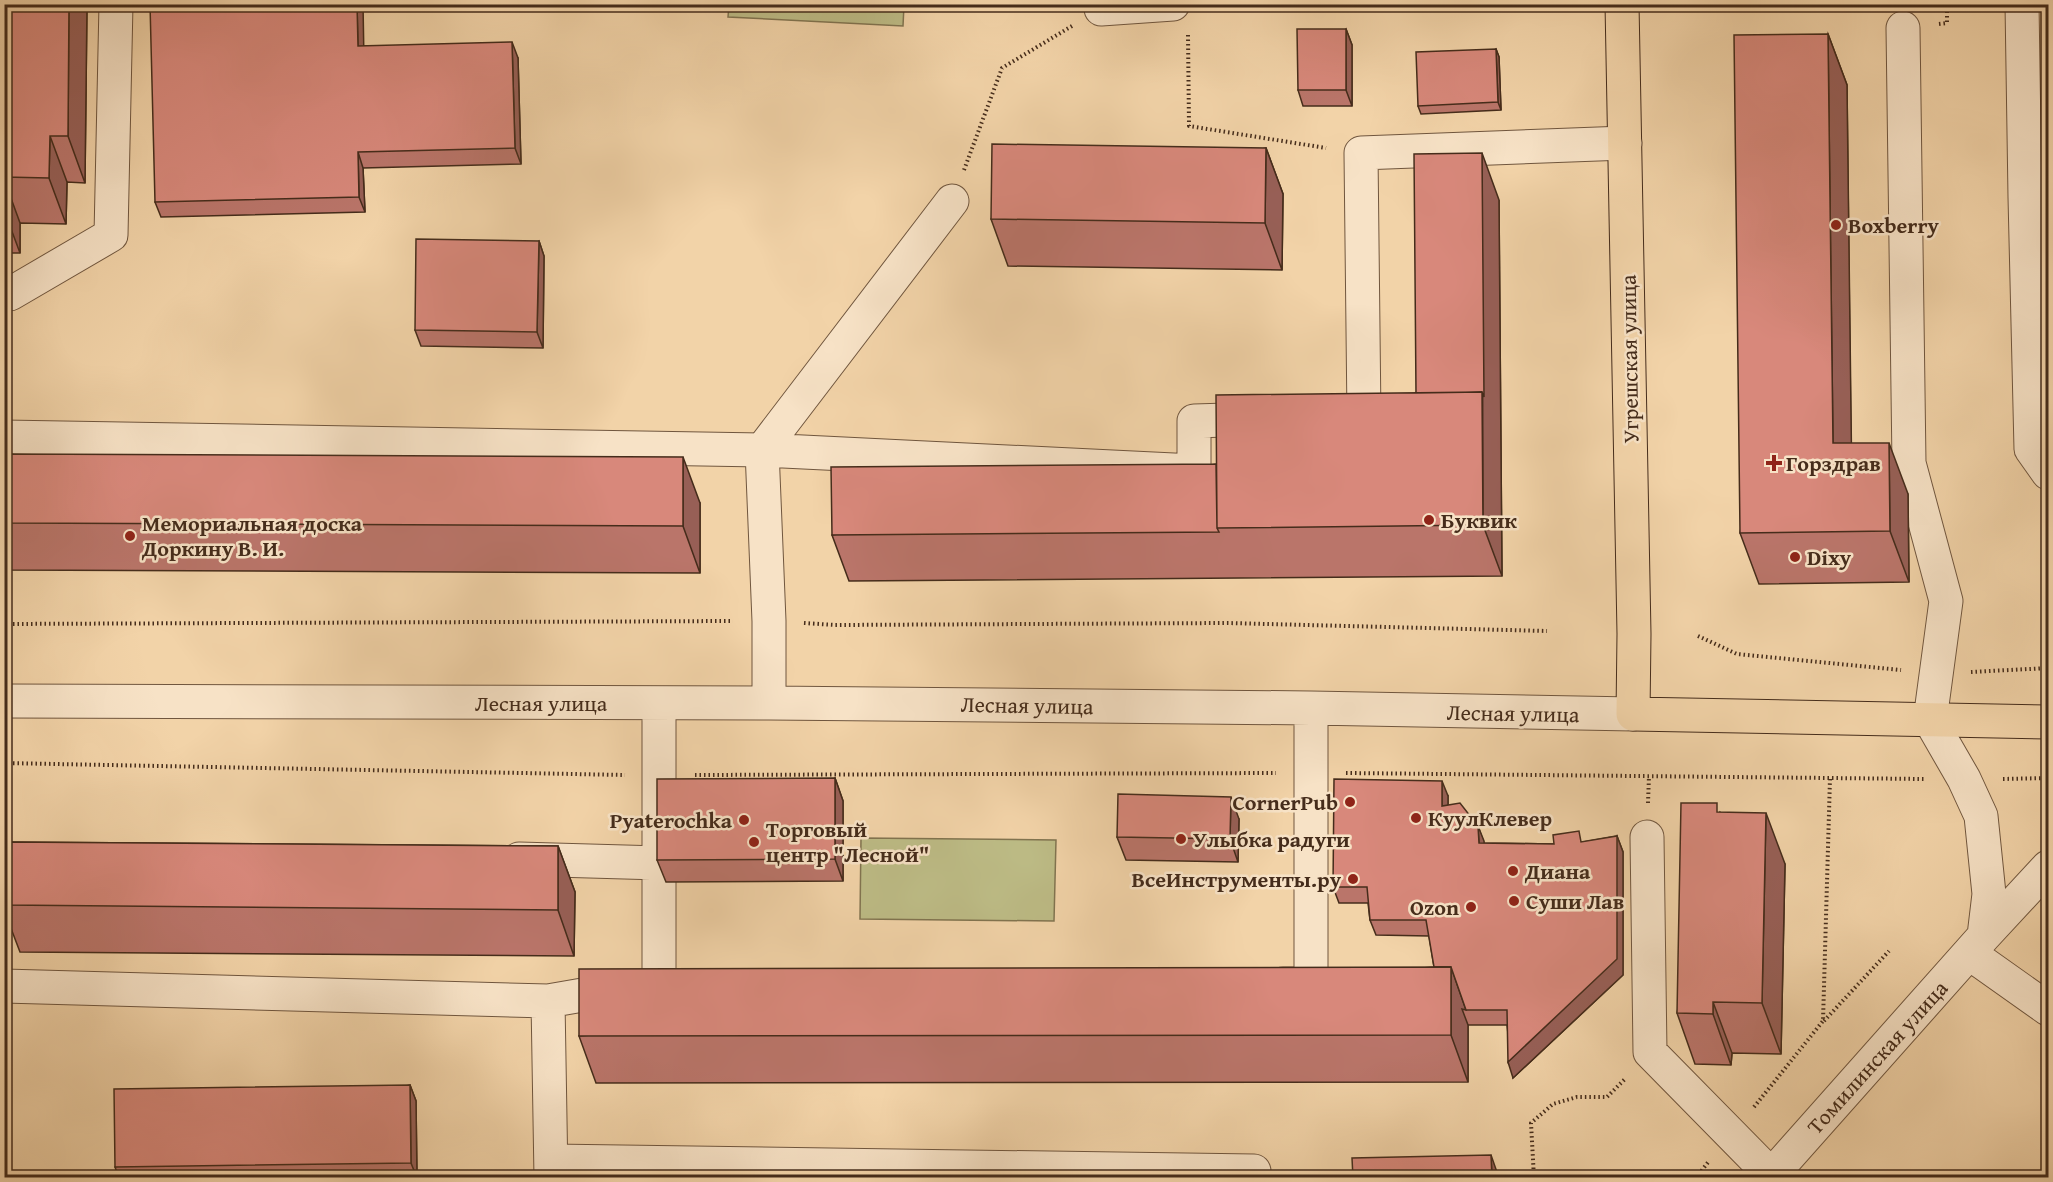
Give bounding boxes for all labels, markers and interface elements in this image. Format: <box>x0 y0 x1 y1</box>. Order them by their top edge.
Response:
place label: Boxberry <box>1848 209 1940 241</box>
marker: Boxberry <box>1829 218 1843 232</box>
street label: Угрешская улица <box>1612 274 1646 444</box>
place label: Горздрав <box>1786 447 1881 479</box>
marker: Горздрав <box>1767 456 1781 470</box>
place label: Буквик <box>1441 504 1517 536</box>
place label: Мемориальная доска Доркину В. И. <box>141 507 363 564</box>
marker: Буквик <box>1422 513 1436 527</box>
marker: Мемориальная доска Доркину В. И. <box>123 529 137 543</box>
place label: Dixy <box>1807 541 1852 573</box>
marker: Dixy <box>1788 550 1802 564</box>
street label: Лесная улица <box>475 687 608 719</box>
street label: Лесная улица <box>960 688 1094 722</box>
street label: Лесная улица <box>1446 696 1580 730</box>
place label: CornerPub <box>1232 786 1338 818</box>
marker: CornerPub <box>1343 795 1357 809</box>
place label: КуулКлевер <box>1428 802 1552 834</box>
place label: Pyaterochka <box>610 804 733 836</box>
marker: КуулКлевер <box>1409 811 1423 825</box>
marker: Pyaterochka <box>737 813 751 827</box>
place label: Торговый центр "Лесной" <box>766 813 929 870</box>
place label: Улыбка радуги <box>1193 823 1350 855</box>
marker: Улыбка радуги <box>1174 832 1188 846</box>
marker: Торговый центр "Лесной" <box>747 835 761 849</box>
place label: Диана <box>1524 855 1591 887</box>
place label: ВсеИнструменты.ру <box>1131 863 1341 895</box>
marker: Диана <box>1506 864 1520 878</box>
marker: ВсеИнструменты.ру <box>1346 872 1360 886</box>
place label: Суши Лав <box>1526 885 1624 917</box>
place label: Ozon <box>1410 891 1459 923</box>
marker: Суши Лав <box>1507 894 1521 908</box>
marker: Ozon <box>1464 900 1478 914</box>
street label: Томилинская улица <box>1799 973 1955 1141</box>

